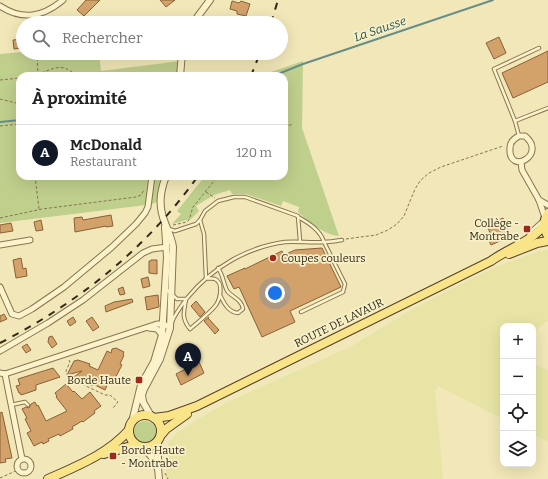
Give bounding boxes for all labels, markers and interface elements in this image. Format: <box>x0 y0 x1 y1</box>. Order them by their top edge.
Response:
water label: La Sausse <box>352 14 408 44</box>
search box <box>16 16 288 60</box>
icon: search <box>30 27 52 49</box>
text: Rechercher <box>62 29 143 47</box>
text: À proximité <box>32 88 127 109</box>
text: McDonald <box>70 136 142 154</box>
text: A <box>40 145 50 160</box>
text: 120 m <box>236 145 272 160</box>
text: Restaurant <box>70 154 137 169</box>
place label: Collège - Montrabe <box>469 217 519 243</box>
marker: Collège - Montrabe <box>522 224 532 234</box>
place label: Coupes couleurs <box>281 252 366 265</box>
marker: Coupes couleurs <box>268 253 278 263</box>
your location <box>265 283 285 303</box>
street label: ROUTE DE LAVAUR <box>292 295 386 350</box>
map controls <box>500 323 536 467</box>
button: + <box>500 323 536 359</box>
pin: A <box>175 343 201 376</box>
button: − <box>500 359 536 395</box>
place label: Borde Haute <box>67 374 131 387</box>
marker: Borde Haute <box>134 375 144 385</box>
button: locate <box>500 395 536 431</box>
button: layers <box>500 431 536 467</box>
place label: Borde Haute - Montrabe <box>121 444 185 470</box>
marker: Borde Haute - Montrabe <box>108 451 118 461</box>

